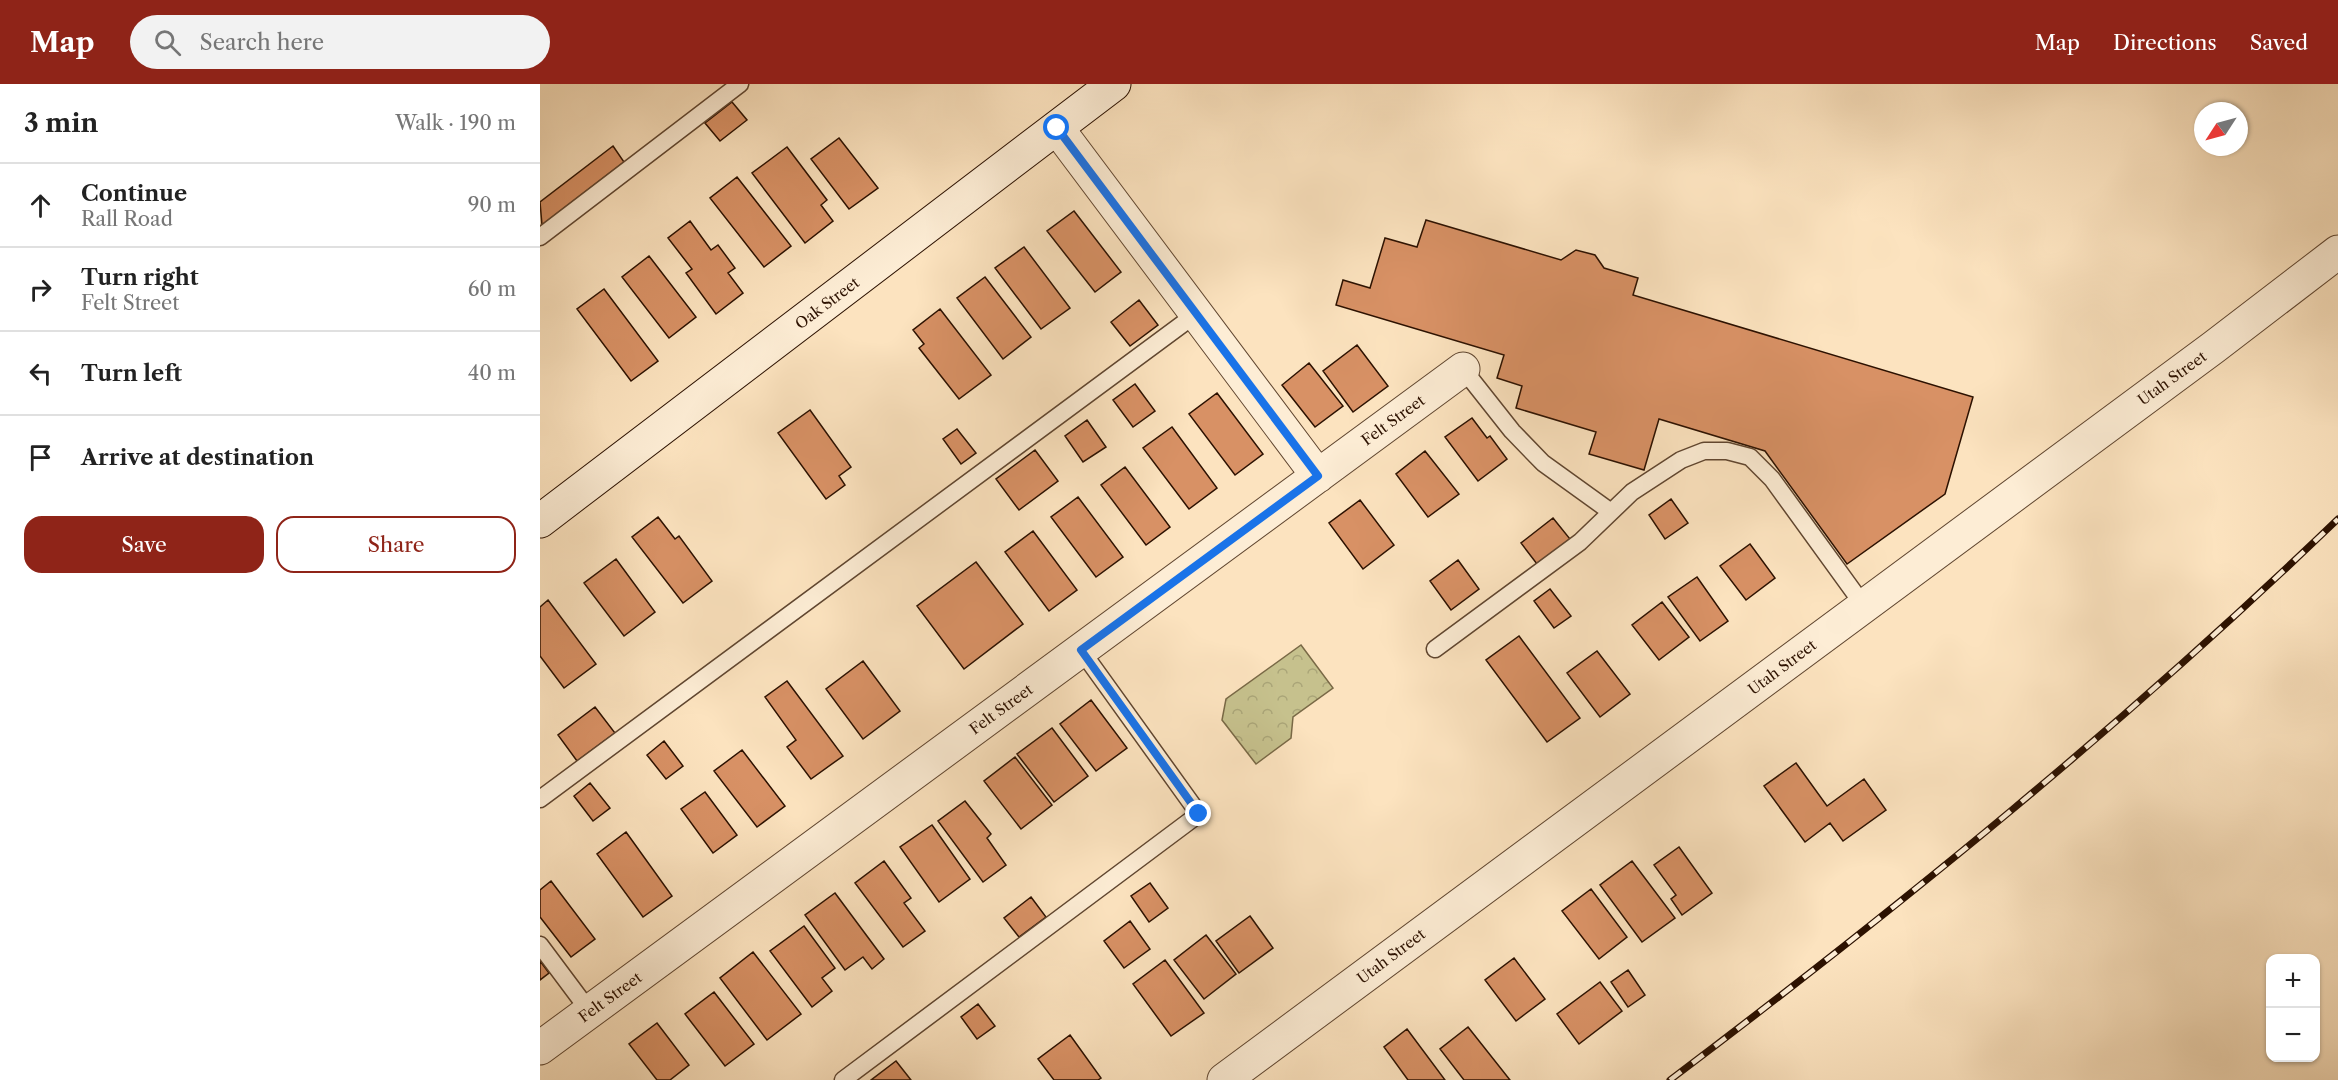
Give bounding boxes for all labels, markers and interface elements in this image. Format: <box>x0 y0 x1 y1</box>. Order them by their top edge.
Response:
search box <box>130 15 550 69</box>
text: Map <box>30 25 94 59</box>
icon: search <box>151 26 184 59</box>
text: Search here <box>199 29 324 56</box>
text: Map <box>2035 30 2080 55</box>
text: Directions <box>2113 30 2217 55</box>
text: Saved <box>2250 30 2308 55</box>
north arrow <box>2194 102 2248 156</box>
text: 3 min <box>24 107 98 139</box>
text: Walk · 190 m <box>395 111 516 135</box>
route start <box>1043 114 1069 140</box>
text: Continue <box>81 180 187 207</box>
icon: ahead <box>24 189 57 222</box>
text: 90 m <box>468 193 516 217</box>
text: Rall Road <box>81 207 173 231</box>
text: Turn right <box>81 264 199 291</box>
street label: Oak Street <box>791 272 863 333</box>
icon: right <box>24 273 57 306</box>
text: 60 m <box>468 277 516 301</box>
text: Felt Street <box>81 291 179 315</box>
street label: Utah Street <box>2134 346 2211 409</box>
icon: left <box>24 357 57 390</box>
text: Turn left <box>81 360 182 387</box>
text: 40 m <box>468 361 516 385</box>
street label: Felt Street <box>1358 390 1429 449</box>
icon: arrive <box>24 441 57 474</box>
text: Arrive at destination <box>81 444 314 471</box>
button: Save <box>24 516 264 573</box>
button: Share <box>276 516 516 573</box>
street label: Utah Street <box>1744 635 1820 699</box>
street label: Felt Street <box>966 679 1037 738</box>
route end <box>1185 800 1211 826</box>
street label: Utah Street <box>1353 924 1429 988</box>
map controls <box>2266 954 2320 1062</box>
button: + <box>2266 954 2320 1008</box>
street label: Felt Street <box>575 967 646 1026</box>
button: − <box>2266 1008 2320 1062</box>

